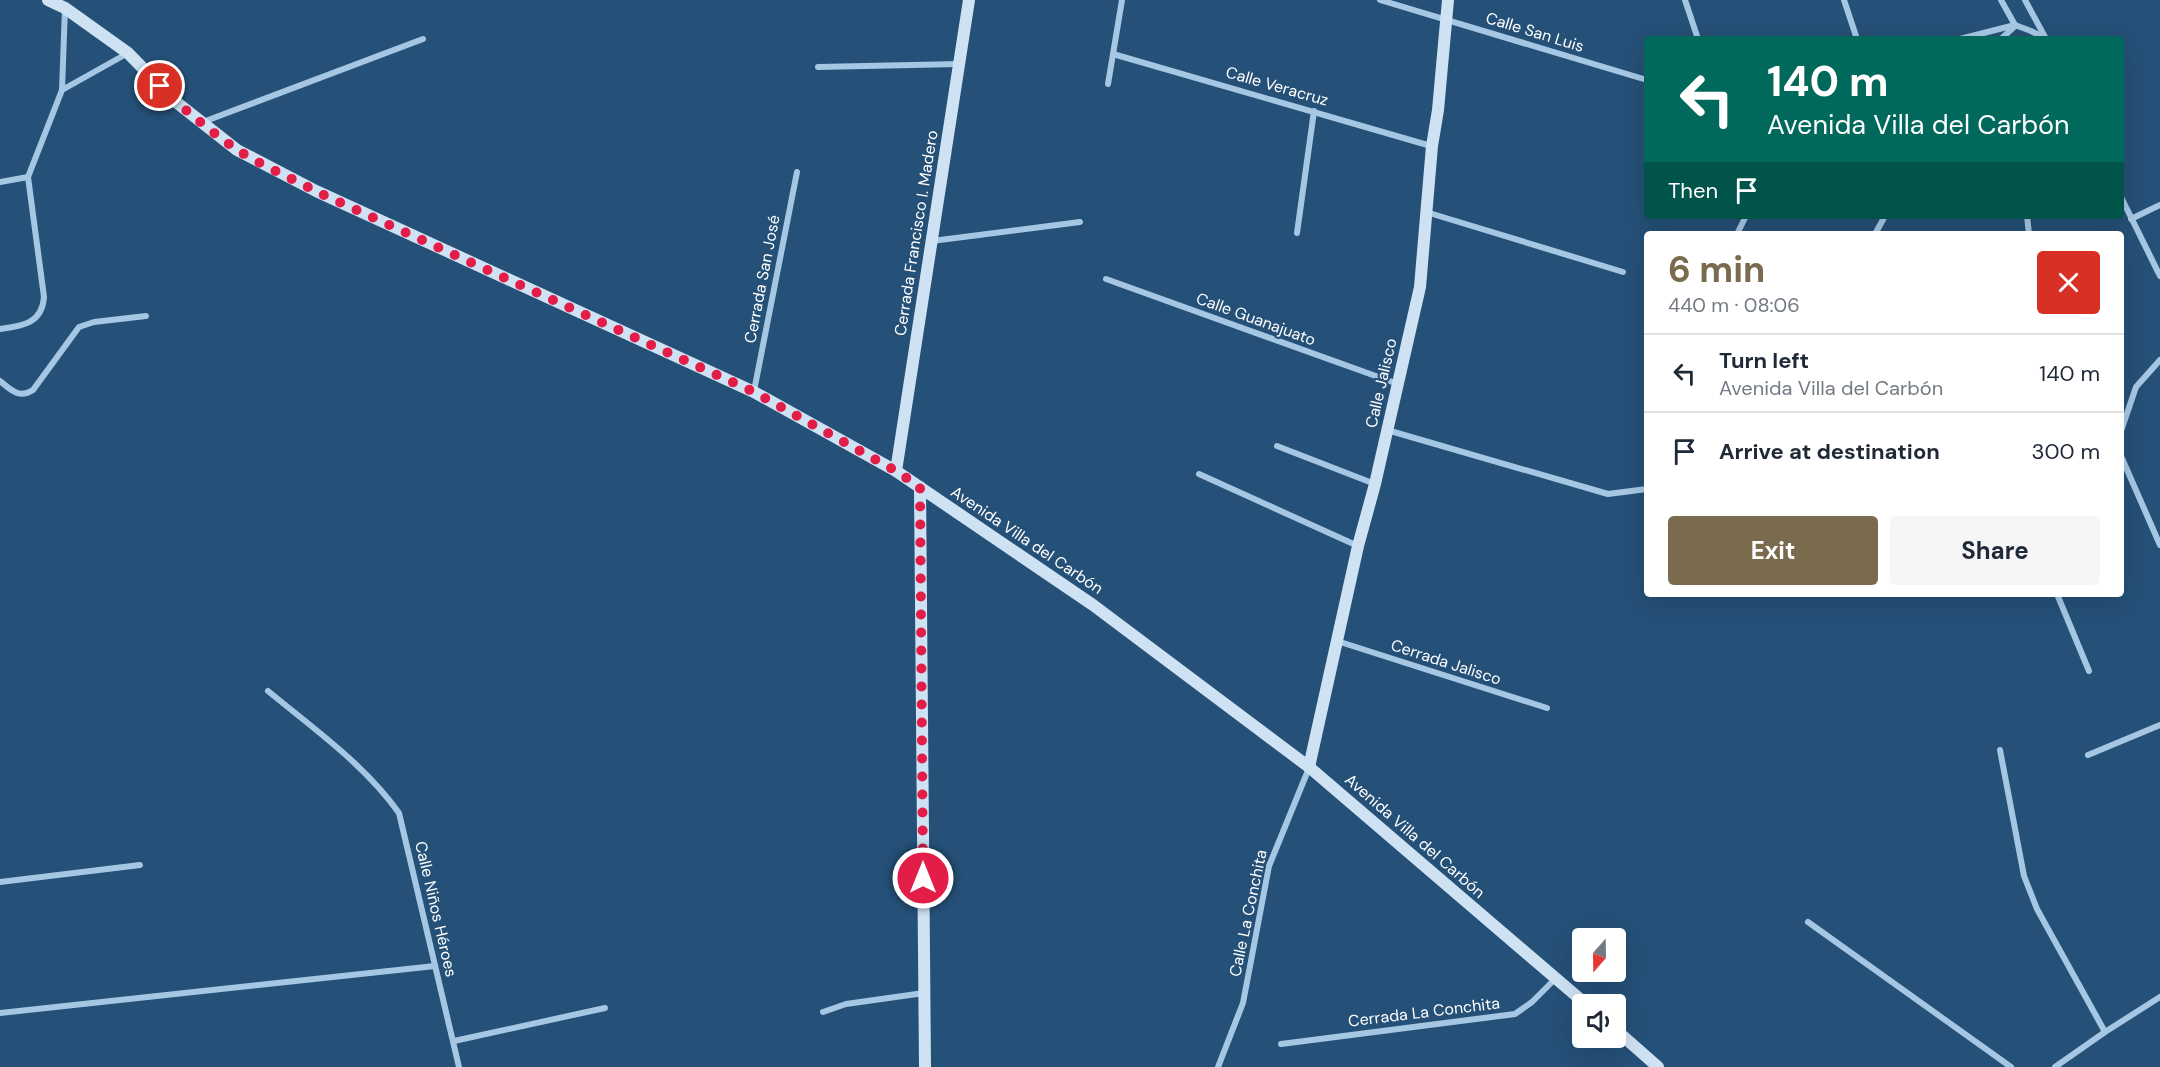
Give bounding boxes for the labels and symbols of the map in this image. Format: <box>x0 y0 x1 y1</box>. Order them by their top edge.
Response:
street label: Calle San Luis <box>1483 7 1587 57</box>
pin <box>134 60 185 111</box>
street label: Calle Veracruz <box>1223 61 1331 111</box>
street label: Cerrada Francisco I. Madero <box>889 129 943 337</box>
street label: Cerrada San José <box>739 213 785 345</box>
street label: Calle Guanajuato <box>1193 288 1319 350</box>
street label: Calle Jalisco <box>1360 336 1402 430</box>
street label: Avenida Villa del Carbón <box>947 481 1107 599</box>
street label: Cerrada Jalisco <box>1388 634 1504 690</box>
street label: Avenida Villa del Carbón <box>1340 769 1490 903</box>
street label: Calle Niños Héroes <box>410 839 462 979</box>
position arrow <box>891 846 955 910</box>
street label: Calle La Conchita <box>1224 848 1272 978</box>
north arrow <box>1572 928 1626 982</box>
street label: Cerrada La Conchita <box>1347 992 1501 1032</box>

